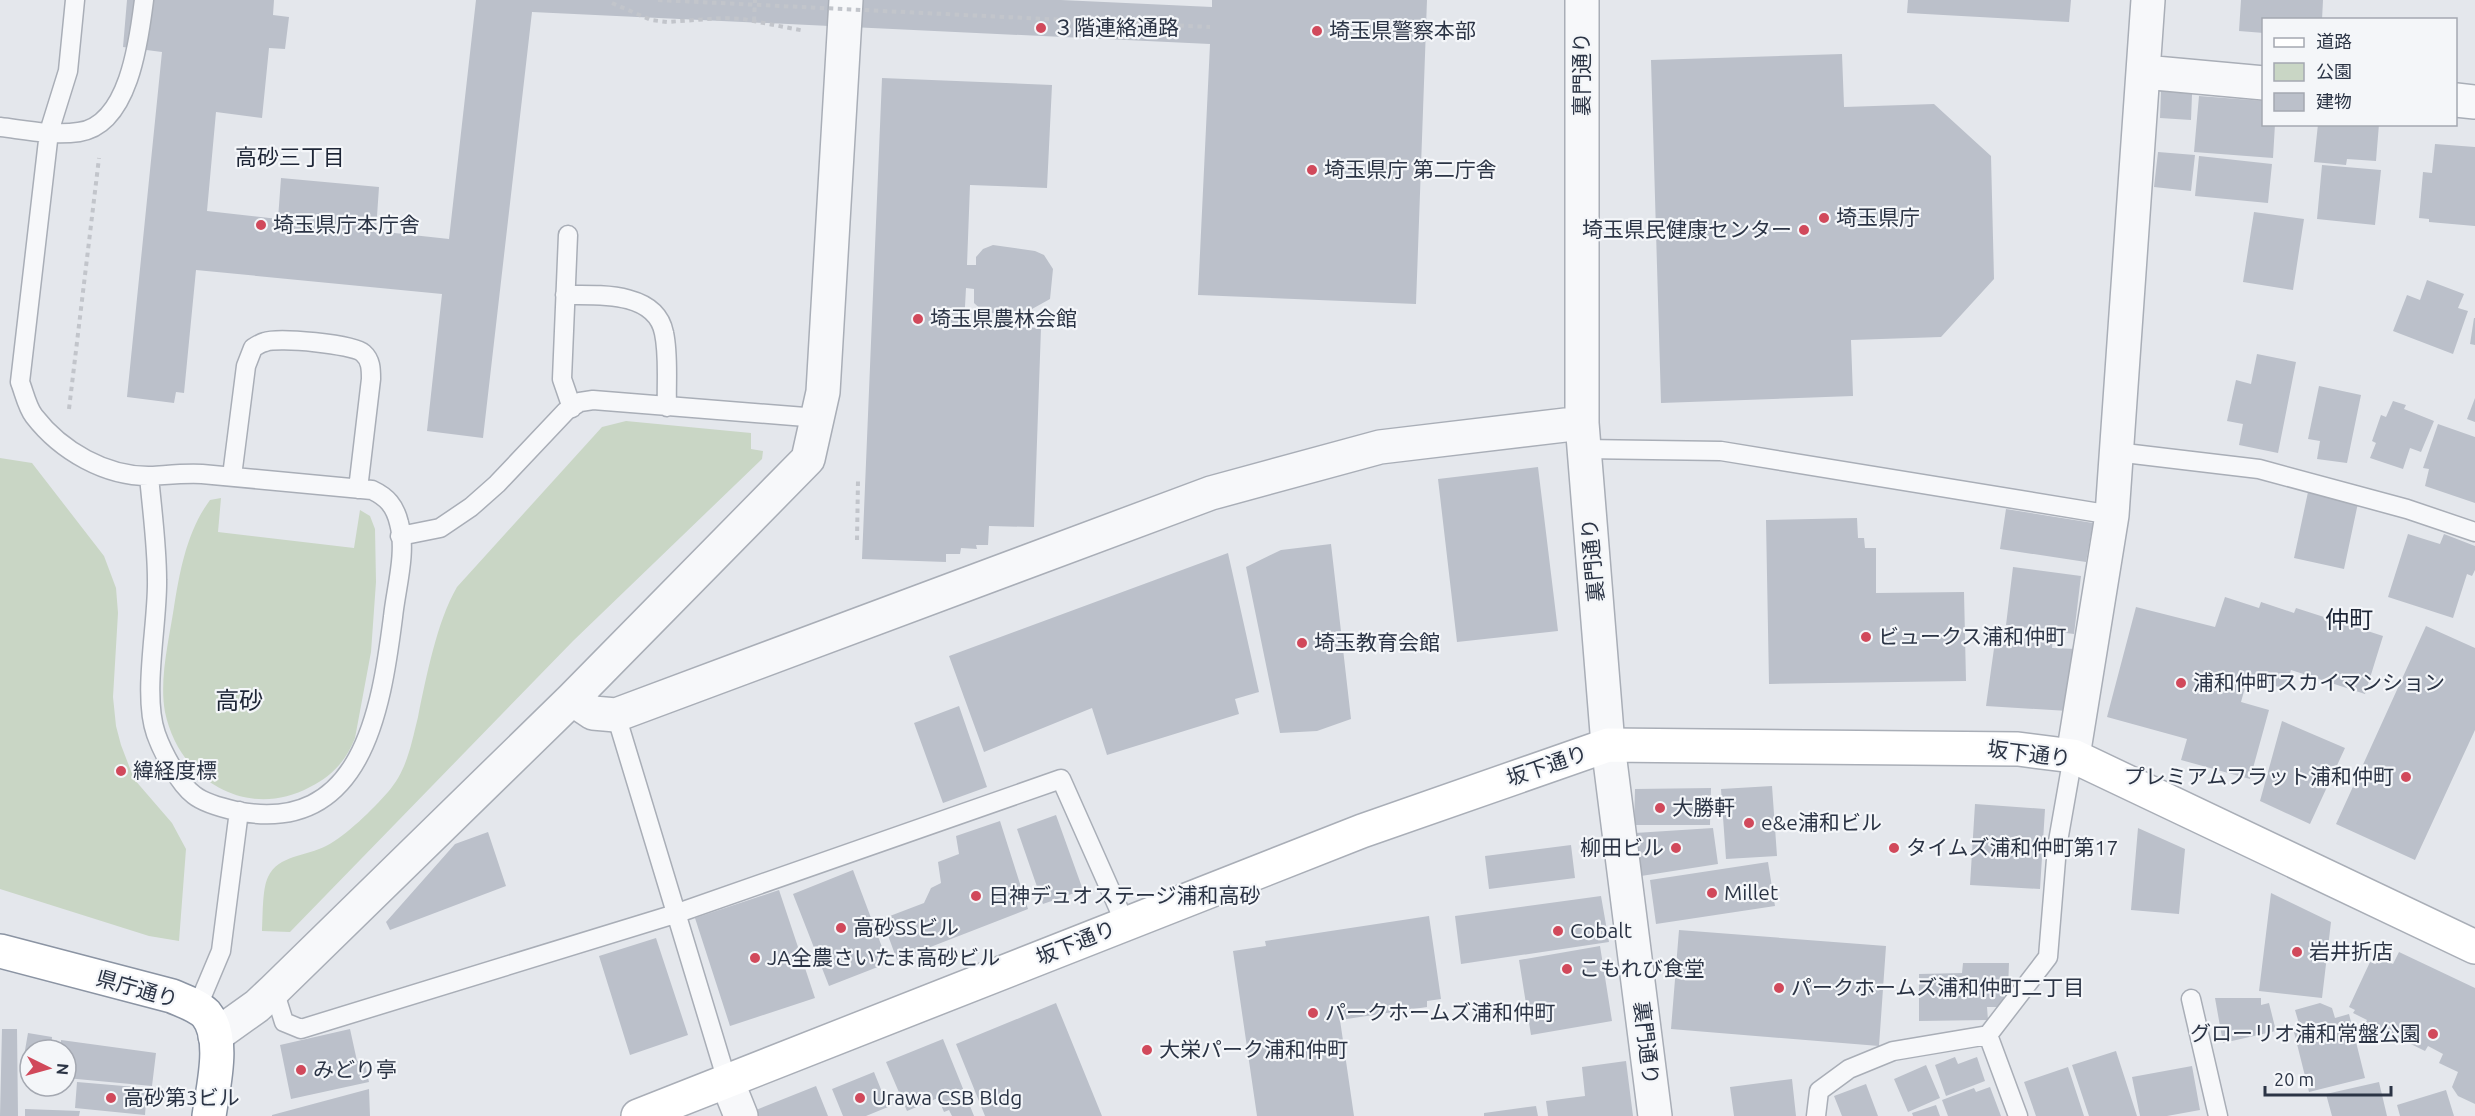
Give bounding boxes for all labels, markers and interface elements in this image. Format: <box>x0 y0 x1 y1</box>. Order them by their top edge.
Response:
place label: ３階連絡通路 <box>1053 15 1179 39</box>
place label: 埼玉県警察本部 <box>1329 18 1476 42</box>
legend <box>2262 18 2457 126</box>
marker: ３階連絡通路 <box>1034 21 1048 35</box>
marker: 埼玉県警察本部 <box>1310 24 1324 38</box>
text: 道路 <box>2316 31 2352 51</box>
street label: 裏門通り <box>1569 32 1593 116</box>
text: 公園 <box>2316 61 2352 81</box>
text: 建物 <box>2316 91 2352 111</box>
district label: 高砂三丁目 <box>235 144 345 169</box>
place label: 埼玉県庁 第二庁舎 <box>1324 157 1497 181</box>
marker: 埼玉県庁 第二庁舎 <box>1305 163 1319 177</box>
place label: 埼玉県庁 <box>1836 205 1920 229</box>
marker: 埼玉県庁 <box>1817 211 1831 225</box>
place label: 埼玉県庁本庁舎 <box>273 212 420 236</box>
place label: 埼玉県民健康センター <box>1582 217 1792 241</box>
marker: 埼玉県庁本庁舎 <box>254 218 268 232</box>
marker: 埼玉県民健康センター <box>1797 223 1811 237</box>
place label: 埼玉県農林会館 <box>930 306 1077 330</box>
marker: 埼玉県農林会館 <box>911 312 925 326</box>
street label: 裏門通り <box>1576 517 1608 603</box>
district label: 仲町 <box>2325 606 2373 633</box>
place label: ビュークス浦和仲町 <box>1878 624 2066 648</box>
place label: 埼玉教育会館 <box>1314 630 1440 654</box>
marker: ビュークス浦和仲町 <box>1859 630 1873 644</box>
marker: 埼玉教育会館 <box>1295 636 1309 650</box>
place label: 浦和仲町スカイマンション <box>2193 670 2445 694</box>
marker: 浦和仲町スカイマンション <box>2174 676 2188 690</box>
district label: 高砂 <box>215 687 263 714</box>
street label: 坂下通り <box>1986 736 2072 770</box>
street label: 坂下通り <box>1503 740 1590 790</box>
place label: 緯経度標 <box>133 758 217 782</box>
marker: 緯経度標 <box>114 764 128 778</box>
place label: プレミアムフラット浦和仲町 <box>2124 764 2394 788</box>
marker: プレミアムフラット浦和仲町 <box>2399 770 2413 784</box>
place label: 大勝軒 <box>1672 795 1735 819</box>
marker: 大勝軒 <box>1653 801 1667 815</box>
place label: e&e浦和ビル <box>1761 810 1882 834</box>
marker: e&e浦和ビル <box>1742 816 1756 830</box>
place label: 柳田ビル <box>1580 835 1664 859</box>
place label: タイムズ浦和仲町第17 <box>1906 835 2118 859</box>
marker: 柳田ビル <box>1669 841 1683 855</box>
marker: タイムズ浦和仲町第17 <box>1887 841 1901 855</box>
place label: Millet <box>1724 880 1778 904</box>
place label: 日神デュオステージ浦和高砂 <box>988 883 1261 907</box>
marker: Millet <box>1705 886 1719 900</box>
marker: 日神デュオステージ浦和高砂 <box>969 889 983 903</box>
place label: 高砂SSビル <box>853 915 959 939</box>
street label: 坂下通り <box>1032 915 1119 969</box>
place label: Cobalt <box>1570 918 1632 942</box>
marker: 高砂SSビル <box>834 921 848 935</box>
marker: Cobalt <box>1551 924 1565 938</box>
place label: 岩井折店 <box>2309 939 2393 963</box>
place label: JA全農さいたま高砂ビル <box>767 945 1000 969</box>
marker: 岩井折店 <box>2290 945 2304 959</box>
marker: JA全農さいたま高砂ビル <box>748 951 762 965</box>
place label: こもれび食堂 <box>1579 956 1705 980</box>
marker: こもれび食堂 <box>1560 962 1574 976</box>
street label: 県庁通り <box>94 965 181 1011</box>
place label: パークホームズ浦和仲町二丁目 <box>1791 975 2084 999</box>
marker: パークホームズ浦和仲町二丁目 <box>1772 981 1786 995</box>
place label: パークホームズ浦和仲町 <box>1325 1000 1555 1024</box>
street label: 裏門通り <box>1630 1000 1664 1086</box>
marker: パークホームズ浦和仲町 <box>1306 1006 1320 1020</box>
place label: グローリオ浦和常盤公園 <box>2190 1021 2421 1045</box>
marker: グローリオ浦和常盤公園 <box>2426 1027 2440 1041</box>
place label: 大栄パーク浦和仲町 <box>1159 1037 1348 1061</box>
north arrow <box>18 1038 78 1098</box>
marker: 大栄パーク浦和仲町 <box>1140 1043 1154 1057</box>
place label: みどり亭 <box>313 1057 397 1081</box>
scale bar <box>2265 1059 2391 1097</box>
text: N <box>53 1063 72 1076</box>
marker: みどり亭 <box>294 1063 308 1077</box>
text: 20 m <box>2274 1069 2314 1089</box>
place label: 高砂第3ビル <box>123 1085 240 1109</box>
place label: Urawa CSB Bldg <box>872 1085 1022 1109</box>
marker: 高砂第3ビル <box>104 1091 118 1105</box>
marker: Urawa CSB Bldg <box>853 1091 867 1105</box>

